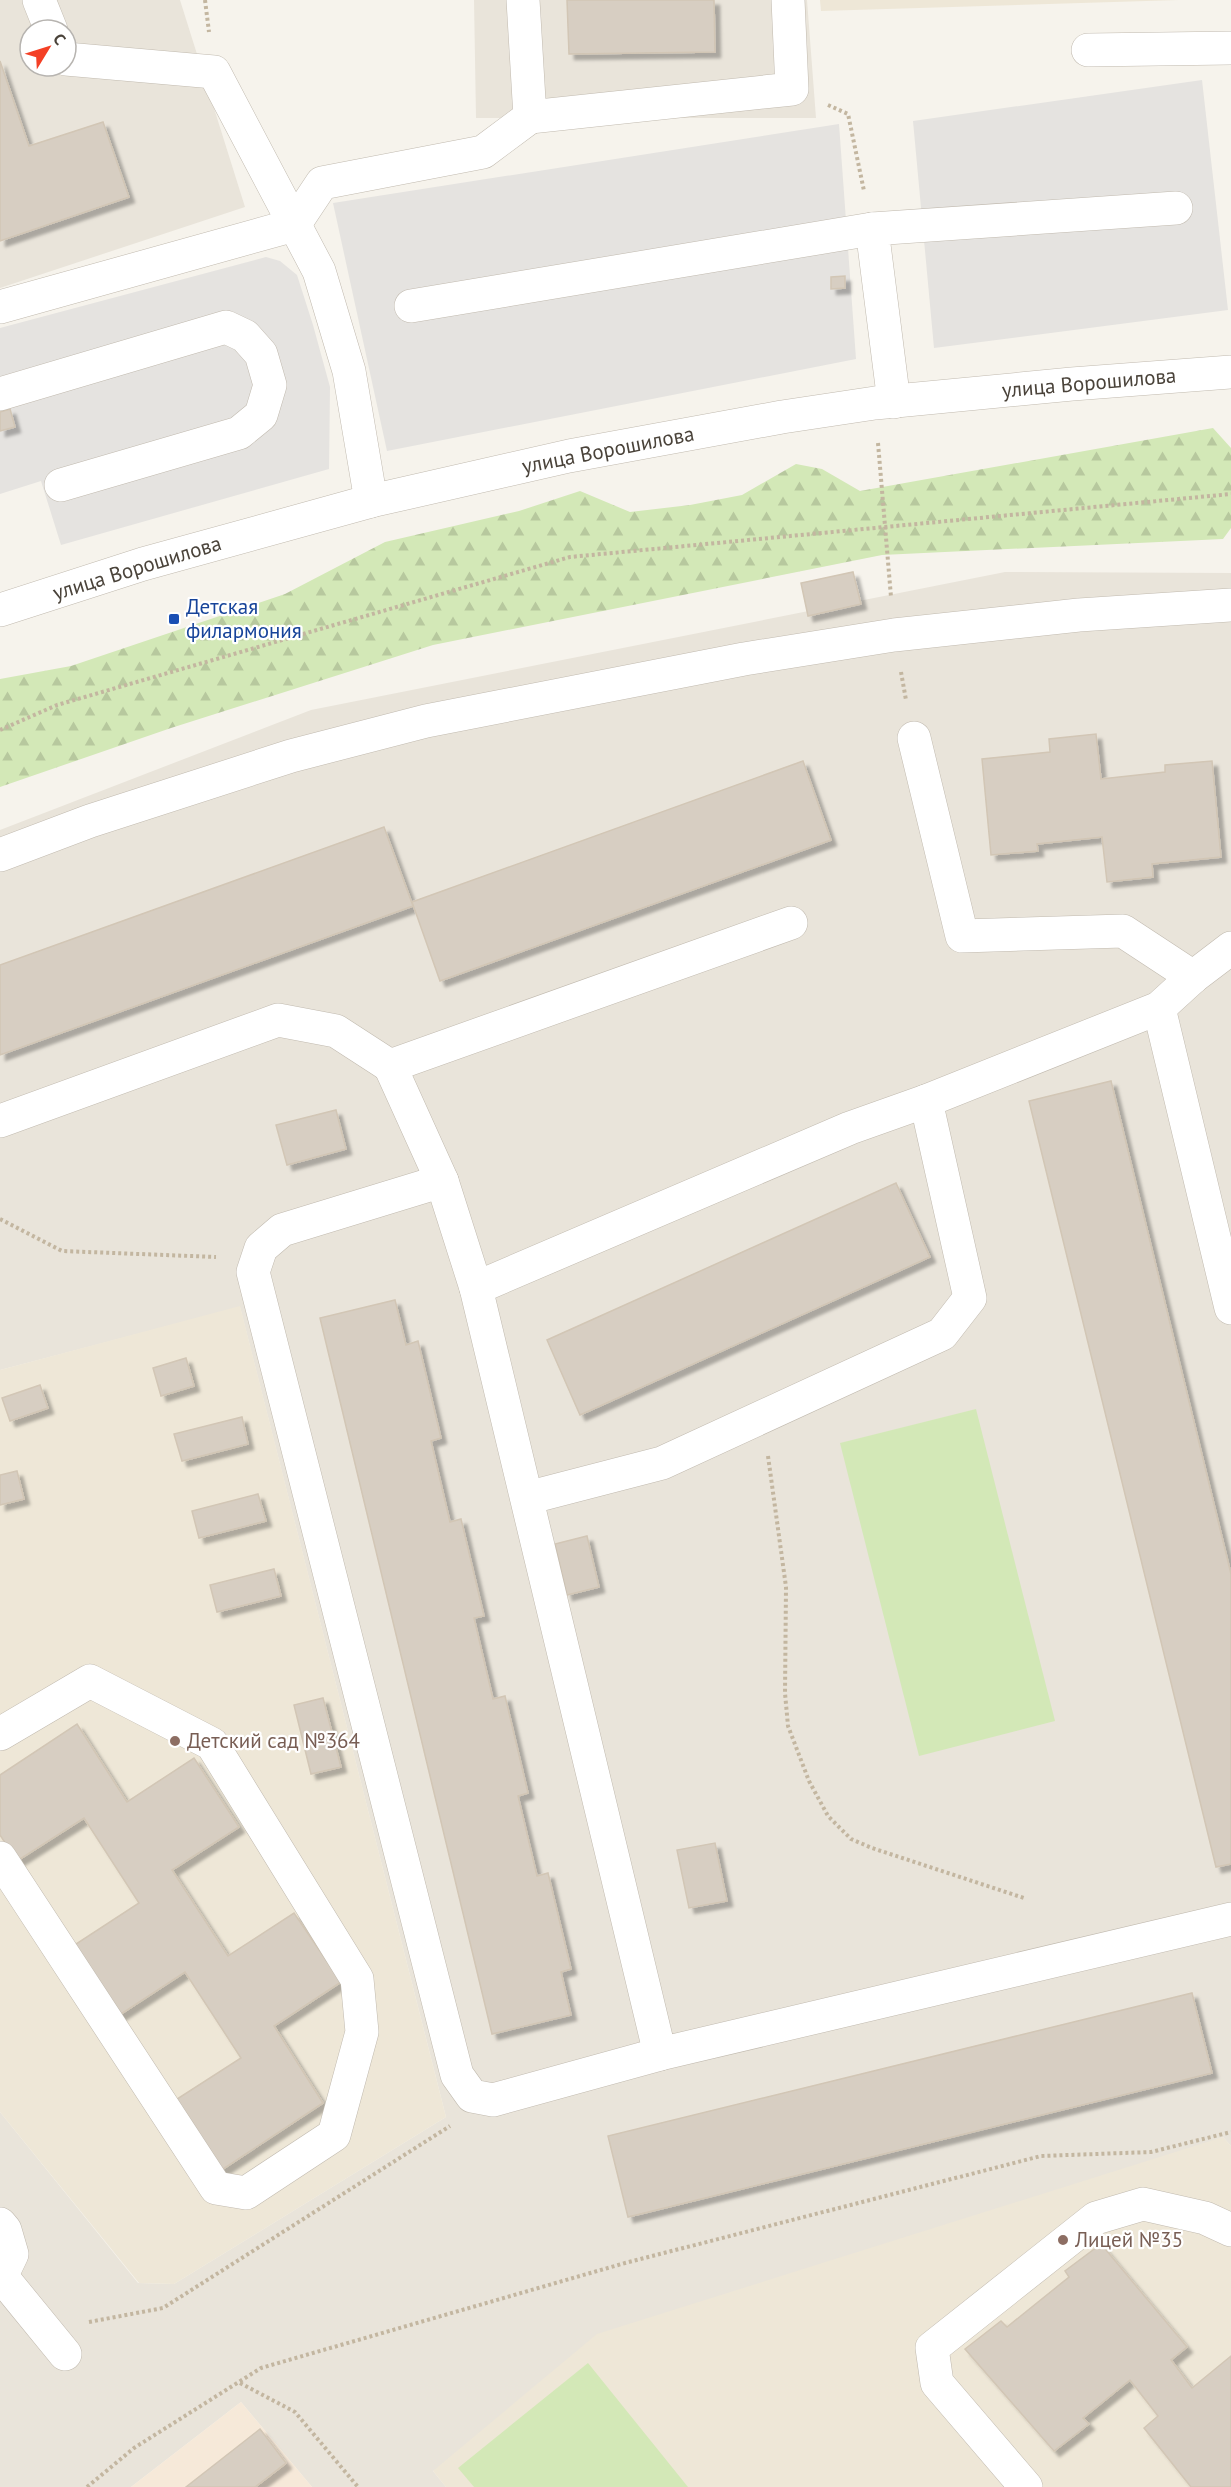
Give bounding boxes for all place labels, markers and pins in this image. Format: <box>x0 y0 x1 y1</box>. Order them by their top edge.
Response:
place label: Детская филармония <box>186 593 302 644</box>
marker: Детская филармония <box>167 612 181 626</box>
place label: Детский сад №364 <box>187 1727 360 1754</box>
marker: Детский сад №364 <box>168 1734 182 1748</box>
place label: Лицей №35 <box>1074 2226 1183 2253</box>
marker: Лицей №35 <box>1056 2233 1070 2247</box>

